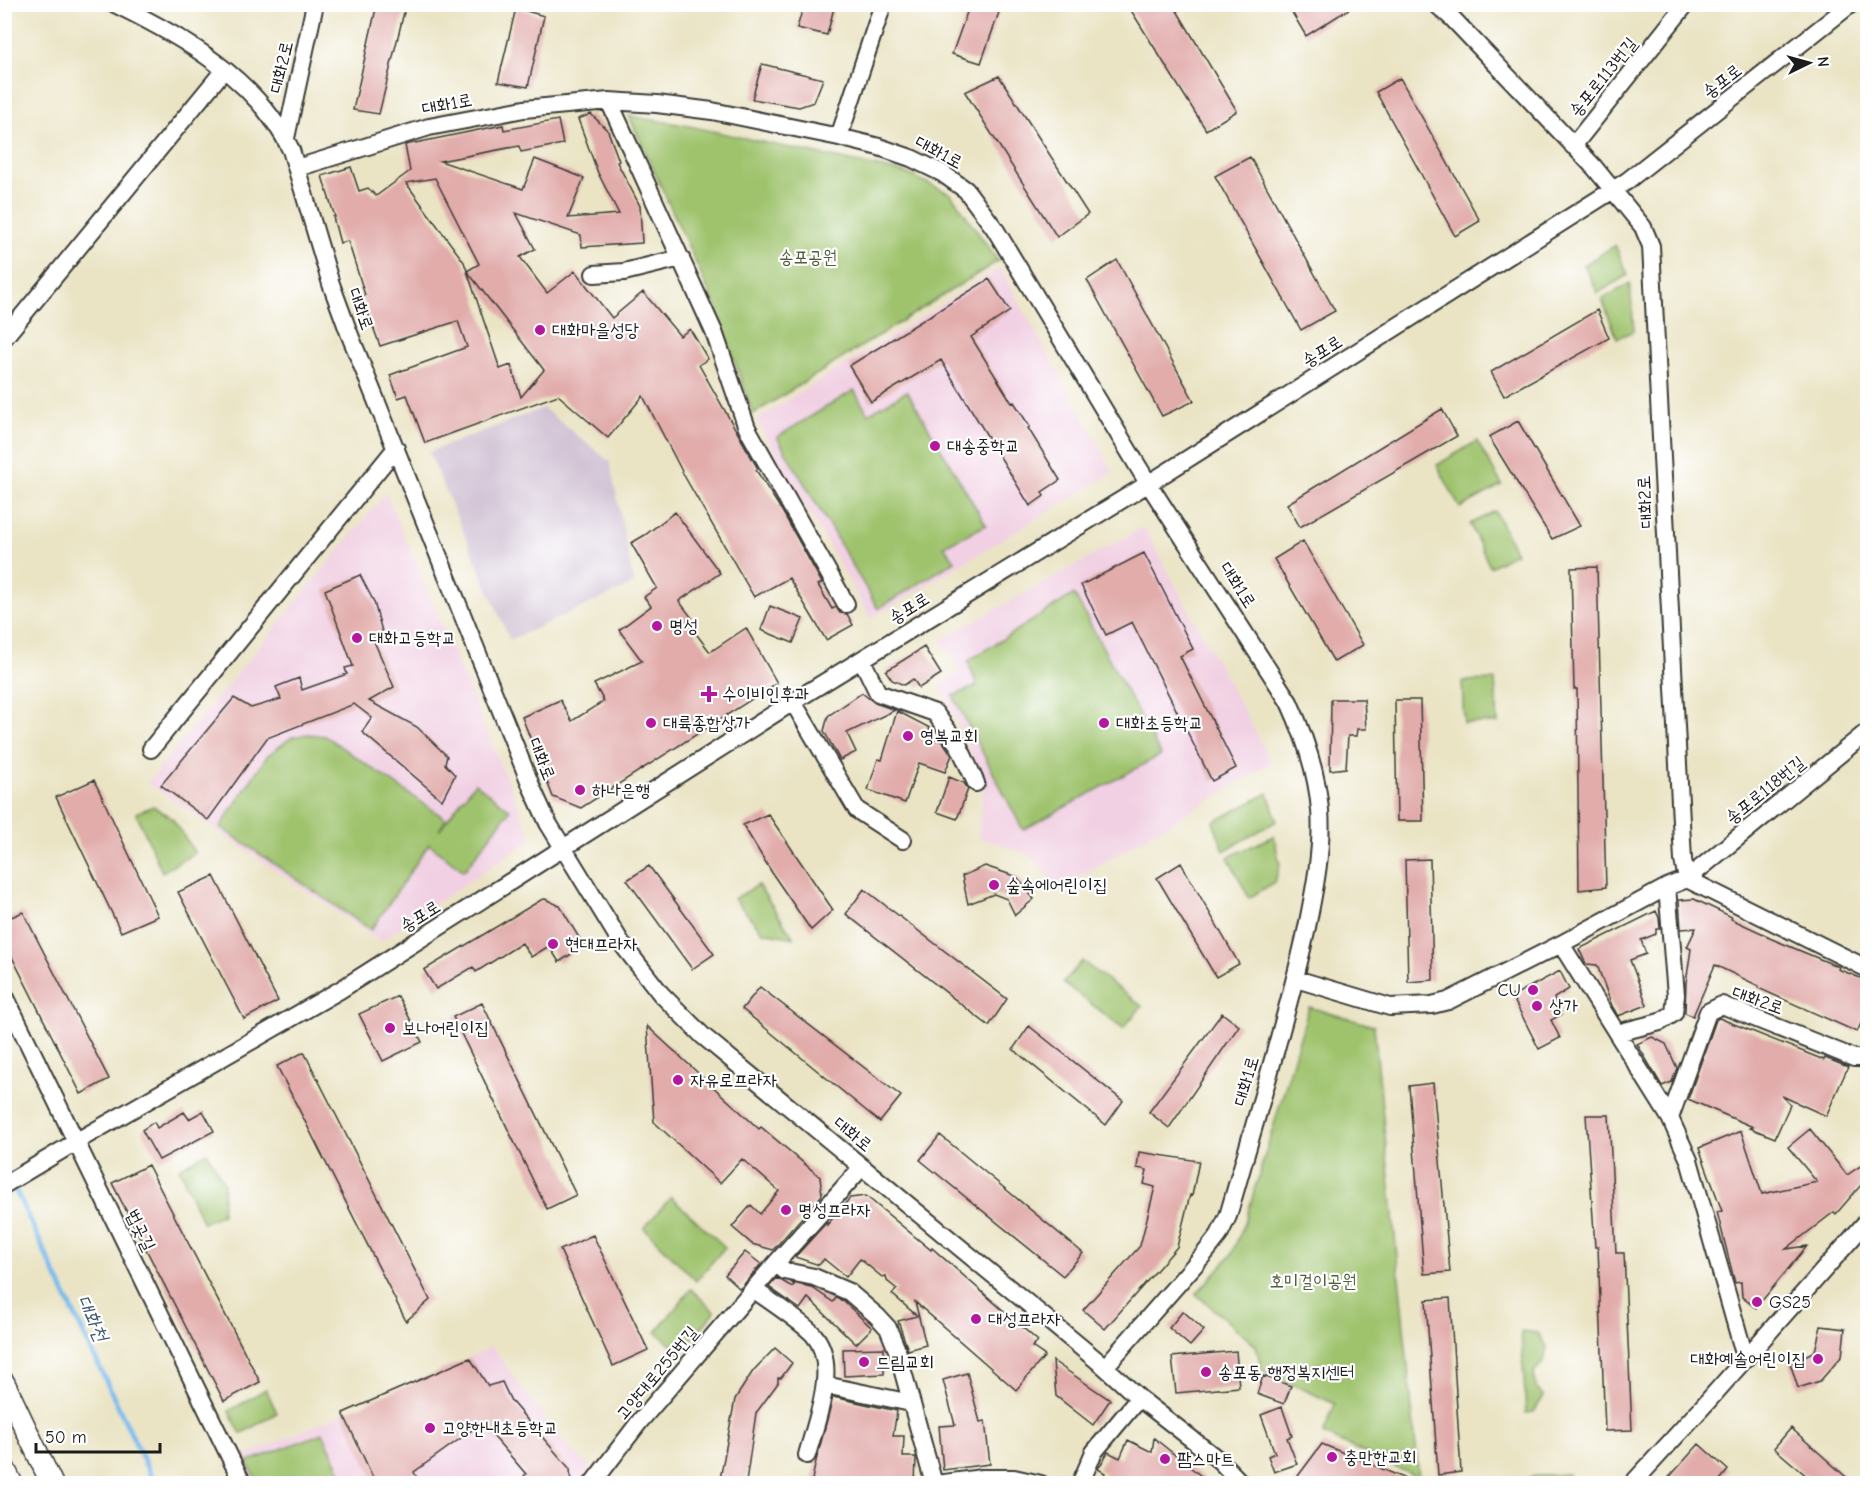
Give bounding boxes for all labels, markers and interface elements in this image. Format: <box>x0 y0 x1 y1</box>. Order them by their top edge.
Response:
street label: 송포로113번길 <box>1565 33 1642 121</box>
north arrow <box>1779 33 1839 93</box>
street label: 대화2로 <box>265 39 298 95</box>
text: N <box>1814 56 1832 68</box>
street label: 송포로 <box>1699 60 1746 103</box>
street label: 대화1로 <box>420 89 474 120</box>
street label: 대화1로 <box>911 131 966 174</box>
park label: 송포공원 <box>779 247 837 268</box>
street label: 대화로 <box>343 285 378 333</box>
place label: 대화마을성당 <box>552 320 639 341</box>
marker: 대화마을성당 <box>533 323 547 337</box>
street label: 송포로 <box>1298 331 1346 372</box>
place label: 대송중학교 <box>947 436 1019 457</box>
marker: 대송중학교 <box>928 439 942 453</box>
street label: 대화2로 <box>1634 475 1657 529</box>
street label: 대화1로 <box>1215 558 1260 612</box>
street label: 송포로 <box>885 588 933 629</box>
place label: 명성 <box>669 616 698 637</box>
marker: 명성 <box>650 619 664 633</box>
place label: 대화고등학교 <box>369 628 456 649</box>
marker: 대화고등학교 <box>350 631 364 645</box>
place label: 수이비인후과 <box>722 684 809 705</box>
marker: 수이비인후과 <box>700 685 718 703</box>
place label: 대륙종합상가 <box>663 713 750 734</box>
place label: 대화초등학교 <box>1116 713 1203 734</box>
marker: 대륙종합상가 <box>644 716 658 730</box>
marker: 대화초등학교 <box>1097 716 1111 730</box>
place label: 영복교회 <box>920 726 978 747</box>
marker: 영복교회 <box>901 729 915 743</box>
street label: 대화로 <box>524 735 559 783</box>
street label: 송포로118번길 <box>1721 752 1810 829</box>
place label: 하나은행 <box>592 780 650 801</box>
marker: 하나은행 <box>573 783 587 797</box>
place label: 숲속에어린이집 <box>1006 875 1107 896</box>
marker: 숲속에어린이집 <box>987 878 1001 892</box>
street label: 송포로 <box>396 896 444 937</box>
place label: 현대프라자 <box>565 934 638 955</box>
marker: 현대프라자 <box>546 937 560 951</box>
place label: CU <box>1498 980 1521 1001</box>
street label: 대화2로 <box>1729 982 1786 1019</box>
marker: CU <box>1526 983 1540 997</box>
place label: 상가 <box>1549 996 1578 1017</box>
marker: 상가 <box>1530 999 1544 1013</box>
place label: 보나어린이집 <box>402 1018 489 1039</box>
marker: 보나어린이집 <box>383 1021 397 1035</box>
street label: 대화1로 <box>1229 1054 1264 1108</box>
place label: 자유로프라자 <box>690 1070 777 1091</box>
marker: 자유로프라자 <box>671 1073 685 1087</box>
street label: 대화로 <box>829 1113 876 1156</box>
place label: 명성프라자 <box>798 1200 871 1221</box>
marker: 명성프라자 <box>779 1203 793 1217</box>
street label: 법곳길 <box>122 1206 160 1255</box>
park label: 호미걸이공원 <box>1270 1271 1356 1292</box>
water label: 대화천 <box>72 1291 114 1347</box>
place label: GS25 <box>1769 1292 1811 1313</box>
marker: GS25 <box>1750 1295 1764 1309</box>
place label: 대성프라자 <box>988 1309 1061 1330</box>
marker: 대성프라자 <box>969 1312 983 1326</box>
street label: 고양대로255번길 <box>612 1322 703 1424</box>
place label: 대화예솔어린이집 <box>1690 1349 1806 1370</box>
place label: 드림교회 <box>876 1352 934 1373</box>
marker: 대화예솔어린이집 <box>1811 1352 1825 1366</box>
marker: 드림교회 <box>857 1355 871 1369</box>
place label: 송포동 행정복지센터 <box>1218 1362 1354 1383</box>
marker: 송포동 행정복지센터 <box>1199 1365 1213 1379</box>
scale bar <box>36 1416 160 1454</box>
place label: 고양한내초등학교 <box>442 1418 558 1439</box>
marker: 고양한내초등학교 <box>423 1421 437 1435</box>
text: 50 m <box>45 1427 87 1448</box>
place label: 충만한교회 <box>1344 1447 1416 1468</box>
place label: 팜스마트 <box>1177 1449 1235 1470</box>
marker: 충만한교회 <box>1325 1450 1339 1464</box>
marker: 팜스마트 <box>1158 1452 1172 1466</box>

